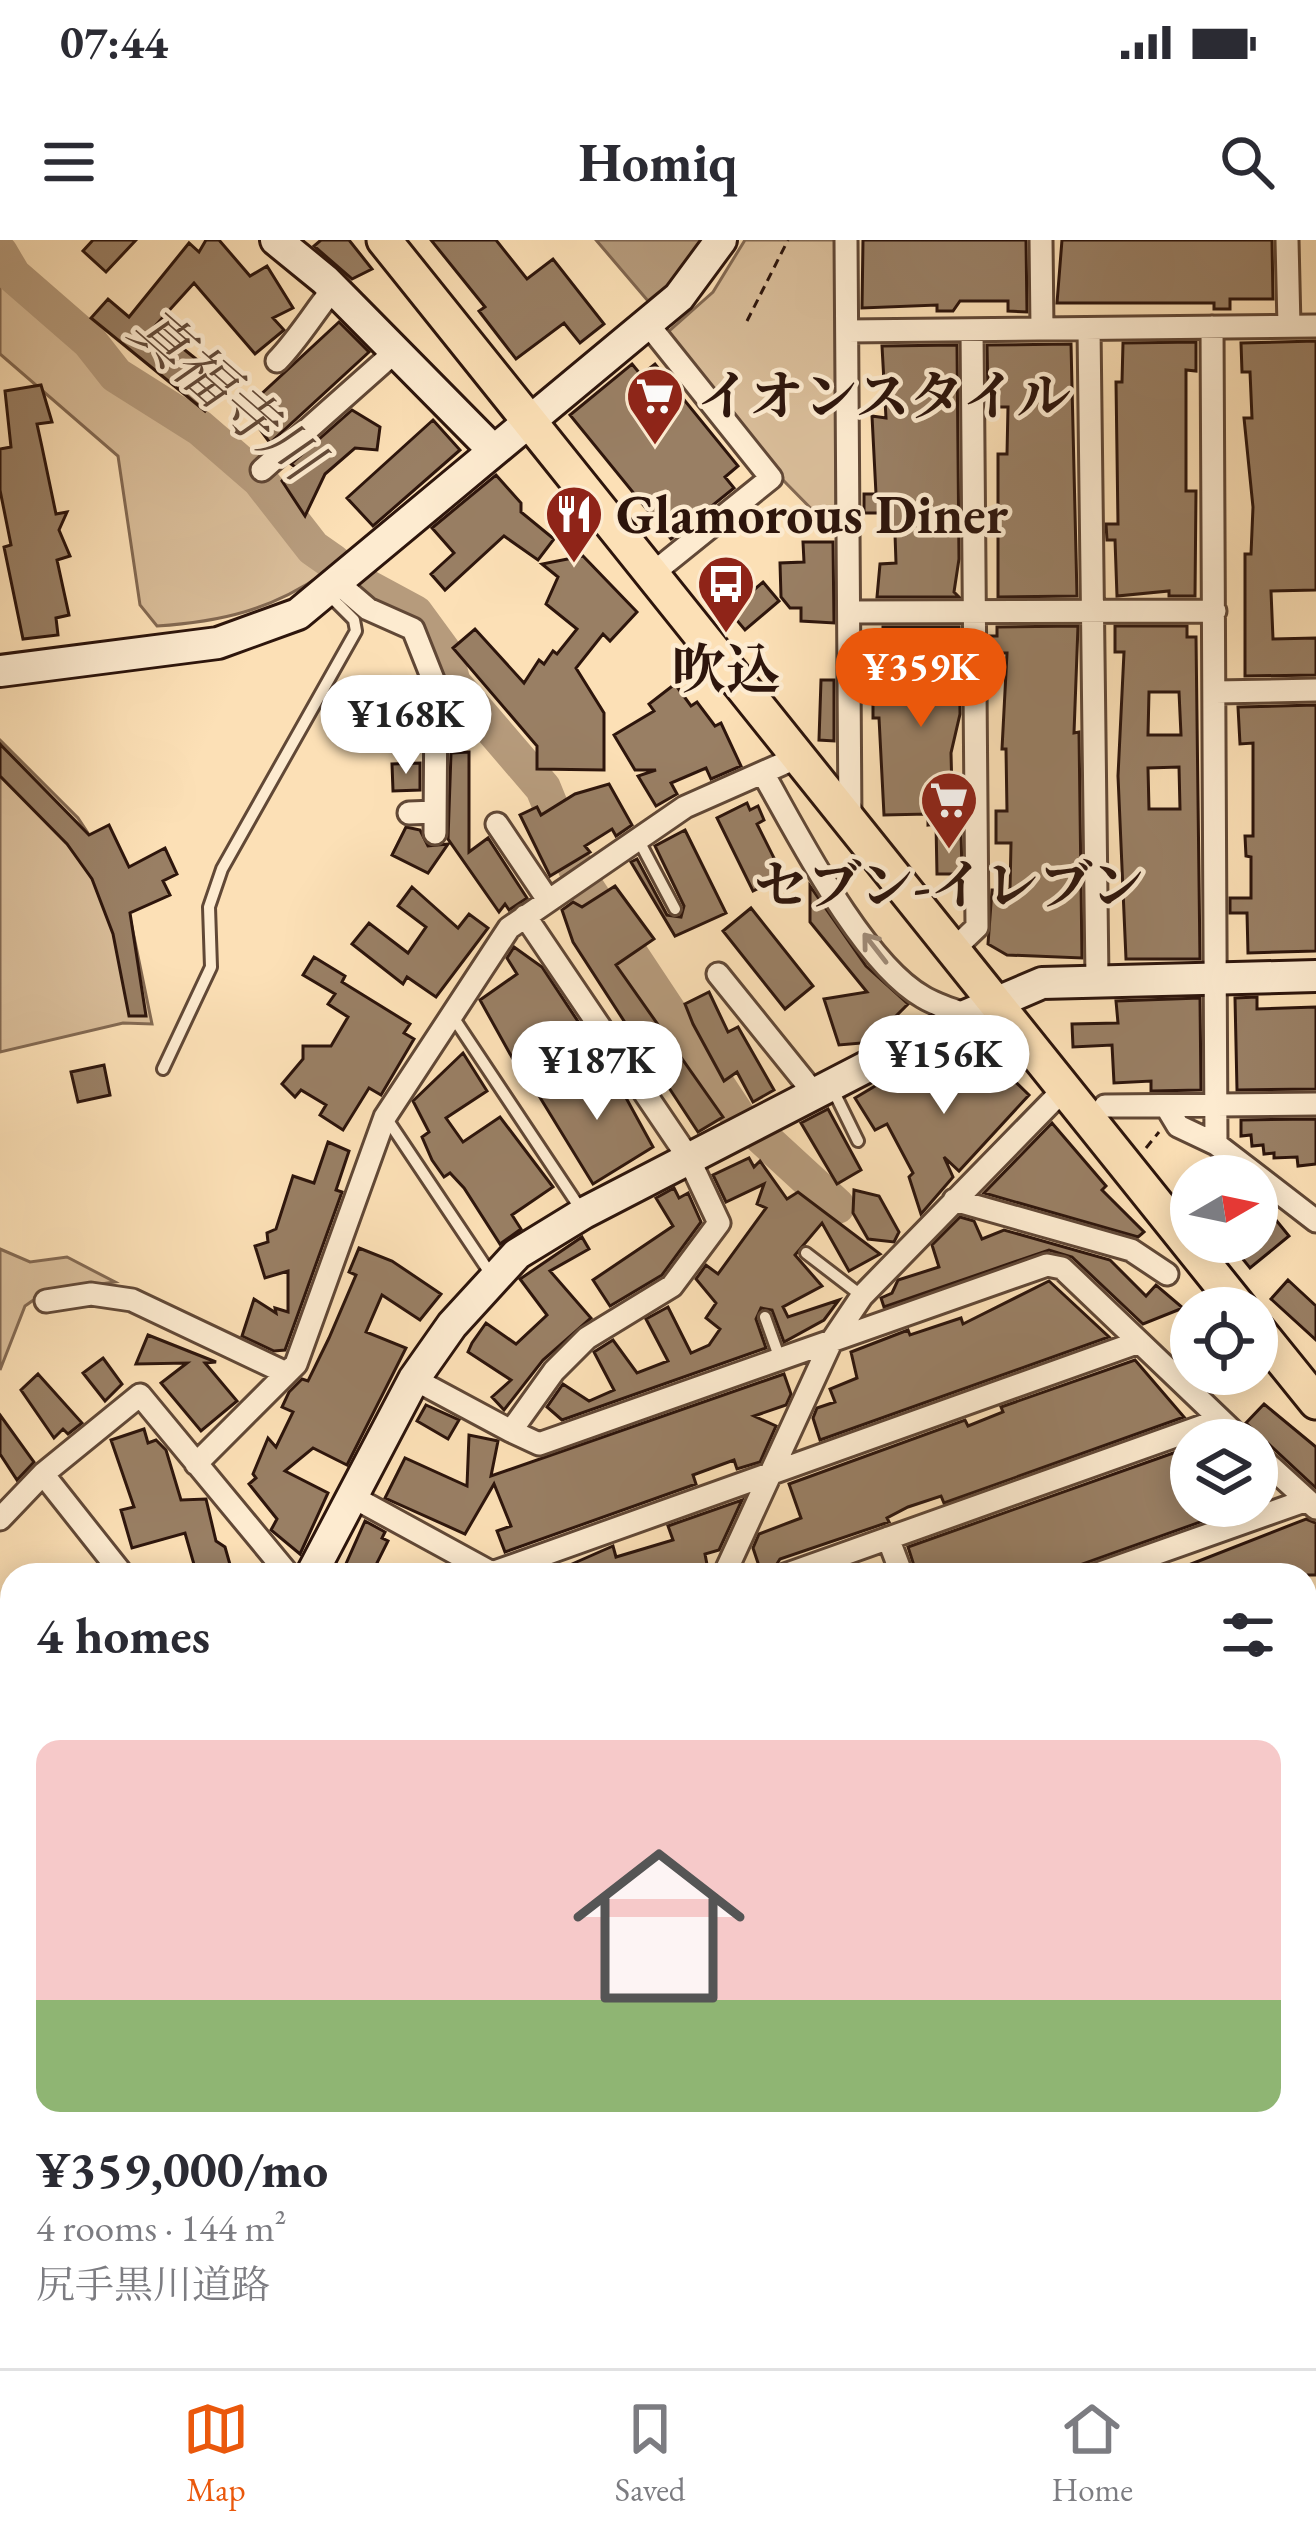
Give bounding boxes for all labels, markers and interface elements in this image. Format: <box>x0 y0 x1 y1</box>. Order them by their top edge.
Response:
text: 07:44 <box>60 13 168 71</box>
text: Homiq <box>579 127 737 197</box>
icon: menu <box>36 129 102 195</box>
icon: search <box>1214 129 1280 195</box>
water label: 真福寺川 <box>116 290 341 500</box>
place label: イオンスタイル <box>697 361 1071 431</box>
supermarket icon: イオンスタイル <box>624 365 686 447</box>
place label: Glamorous Diner <box>616 479 1009 549</box>
restaurant icon: Glamorous Diner <box>543 483 605 565</box>
bus stop icon: 吹込 <box>695 553 757 635</box>
pin: ¥359K <box>837 628 1005 730</box>
place label: 吹込 <box>672 634 780 704</box>
text: ¥359K <box>862 641 980 692</box>
pin: ¥168K <box>322 675 490 777</box>
text: ¥168K <box>347 688 465 739</box>
supermarket icon: セブン-イレブン <box>918 769 980 851</box>
place label: セブン-イレブン <box>754 850 1144 920</box>
one-way arrow <box>862 933 889 965</box>
pin: ¥156K <box>860 1015 1028 1117</box>
pin: ¥187K <box>513 1021 681 1123</box>
text: ¥156K <box>885 1028 1003 1079</box>
text: ¥187K <box>538 1034 656 1085</box>
north arrow <box>1170 1155 1278 1263</box>
map controls <box>1170 1155 1278 1527</box>
button: locate <box>1170 1287 1278 1395</box>
button: layers <box>1170 1419 1278 1527</box>
text: 4 homes <box>36 1602 210 1668</box>
icon: filters <box>1215 1602 1281 1668</box>
icon: home <box>551 1818 767 2034</box>
text: ¥359,000/mo <box>36 2136 328 2202</box>
text: 4 rooms · 144 m² <box>36 2202 287 2253</box>
text: 尻手黒川道路 <box>36 2259 270 2310</box>
tab: Map <box>183 2396 249 2511</box>
tab: Saved <box>615 2396 686 2511</box>
tab: Home <box>1051 2396 1133 2511</box>

